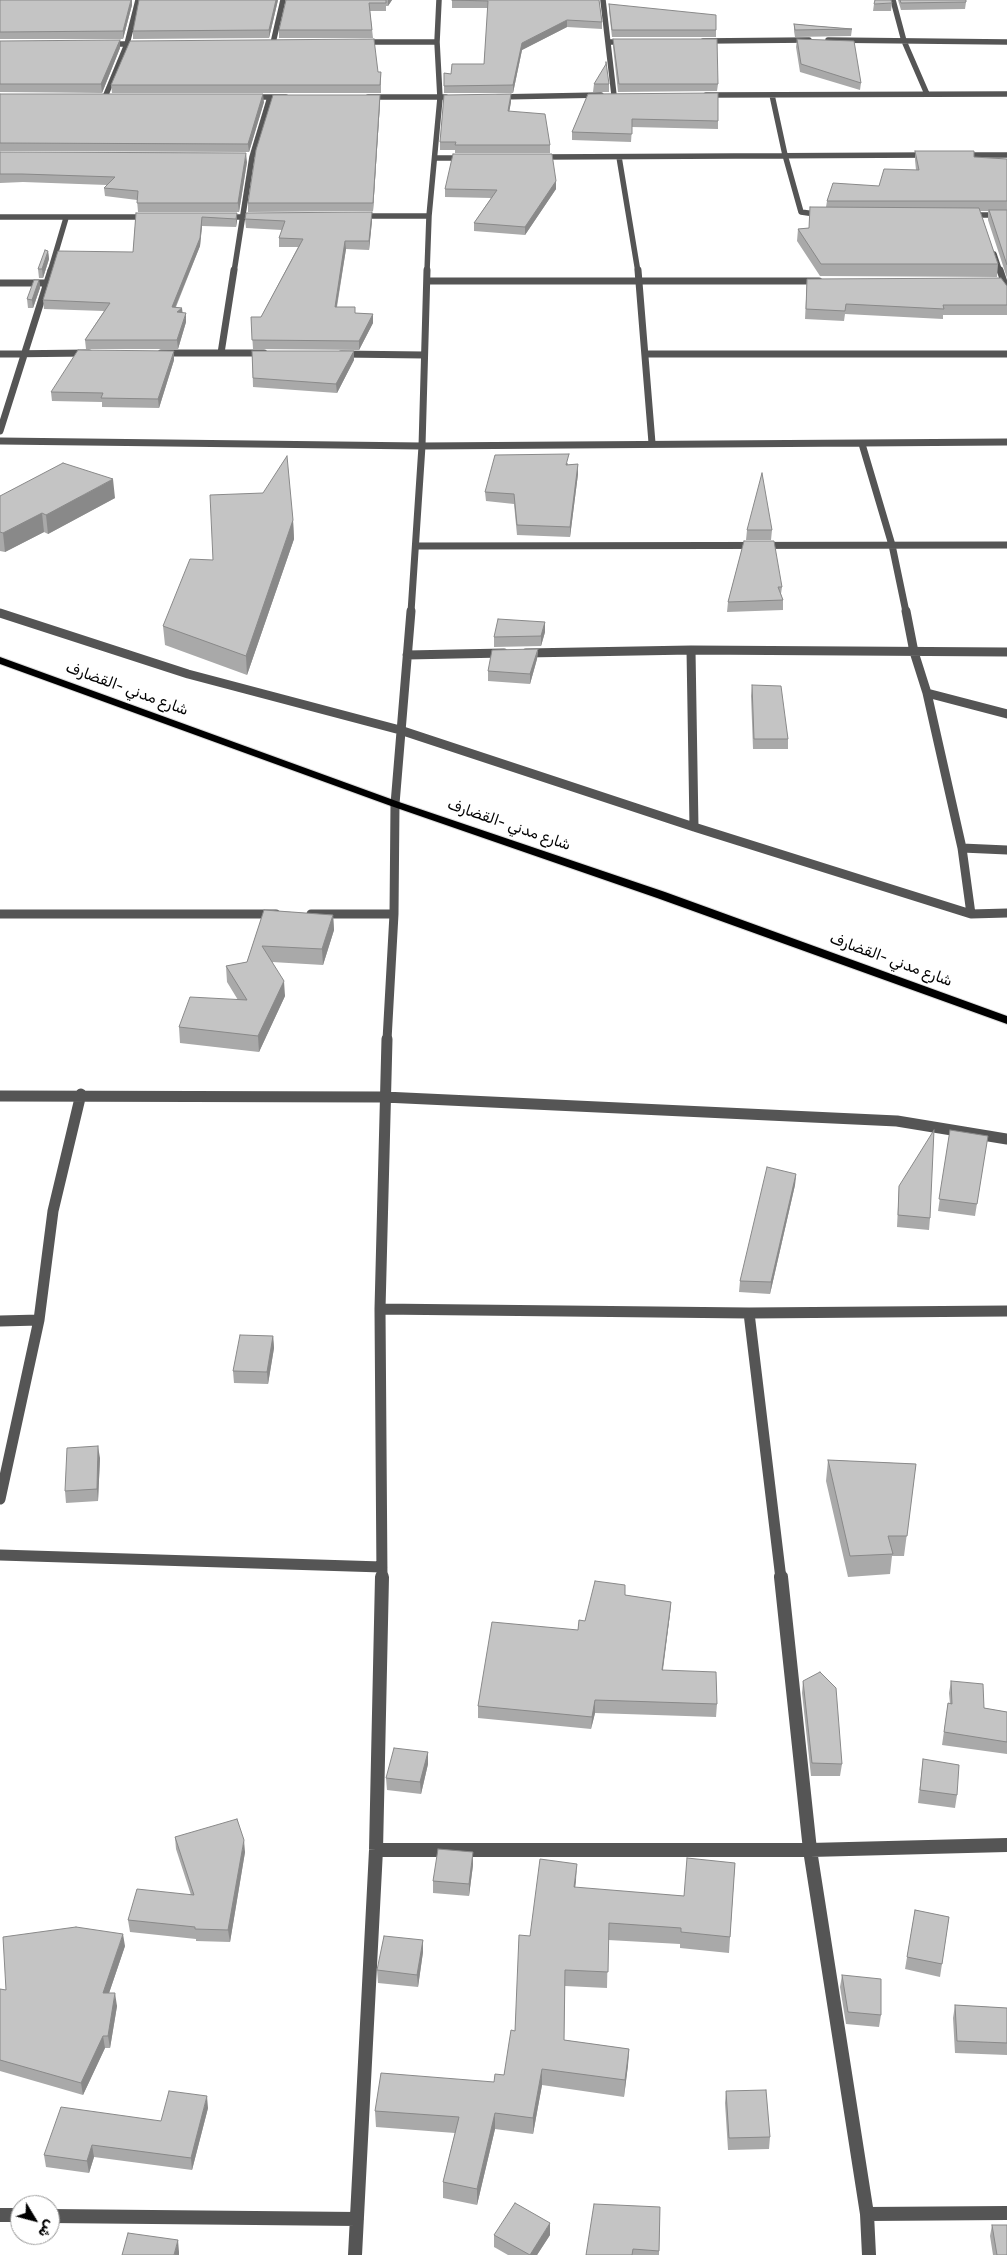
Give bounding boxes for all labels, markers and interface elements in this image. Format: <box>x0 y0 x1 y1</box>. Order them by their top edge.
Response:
street label: شارع مدني -القضارف <box>63 658 191 720</box>
street label: شارع مدني -القضارف <box>445 795 573 855</box>
street label: شارع مدني -القضارف <box>827 929 955 991</box>
north arrow <box>10 2195 60 2245</box>
text: ش <box>34 2217 59 2241</box>

